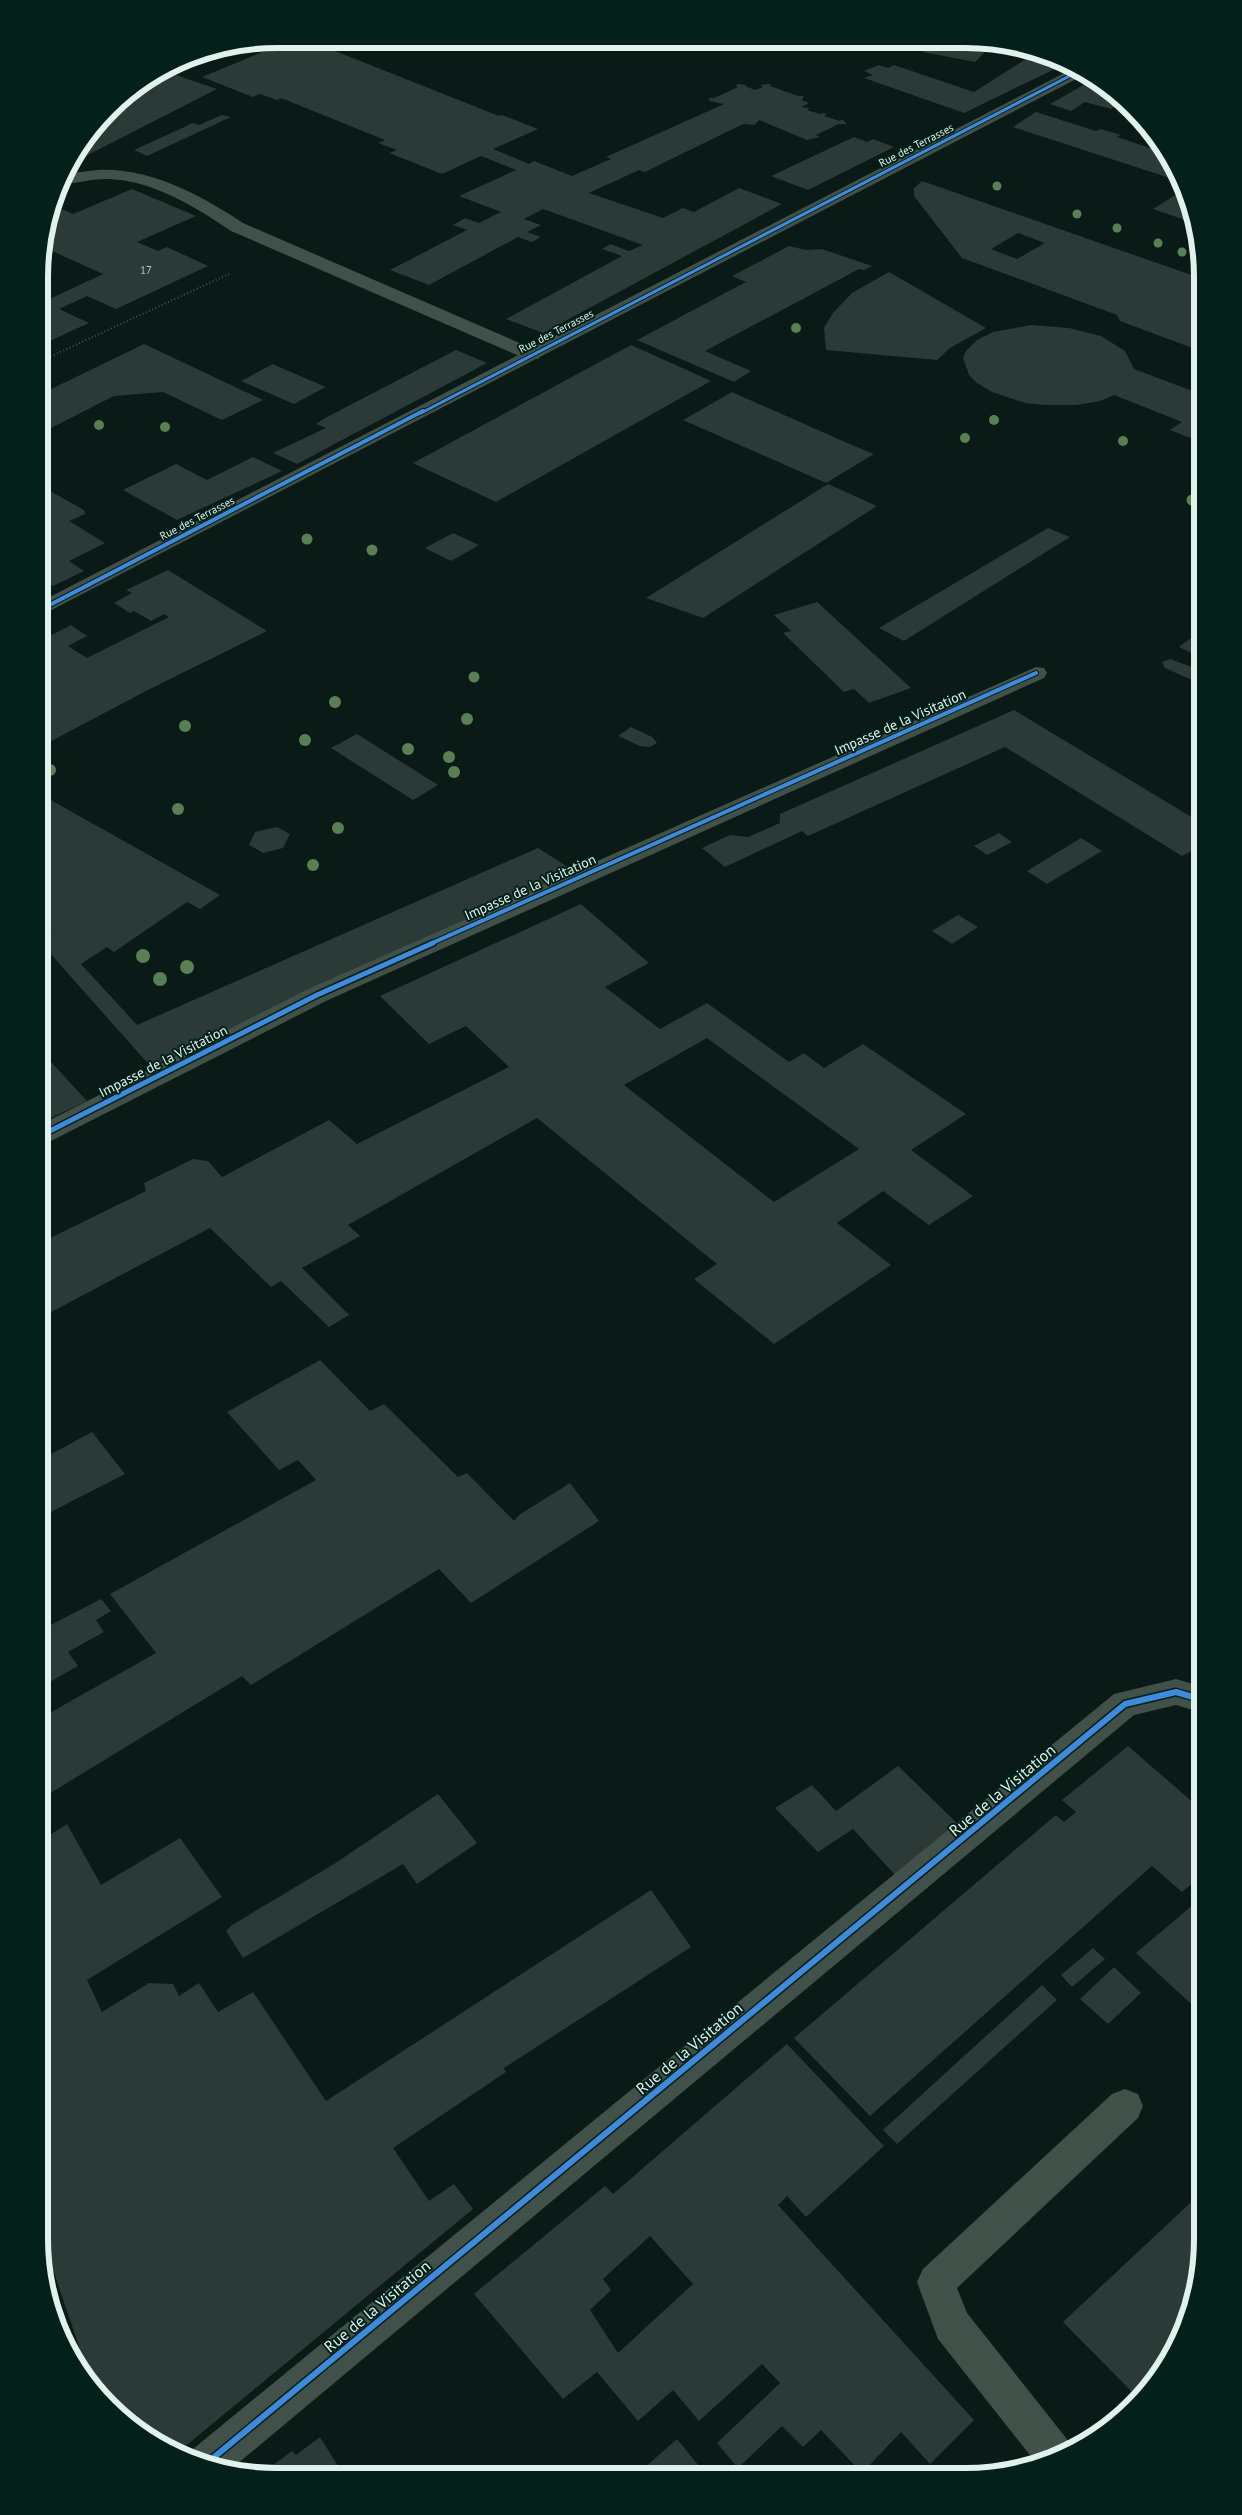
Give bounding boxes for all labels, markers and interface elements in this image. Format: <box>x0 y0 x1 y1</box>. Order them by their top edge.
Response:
street label: Rue des Terrasses <box>876 120 956 170</box>
house number: 17 <box>140 263 152 277</box>
street label: Rue des Terrasses <box>516 306 596 356</box>
street label: Rue des Terrasses <box>157 493 237 543</box>
street label: Impasse de la Visitation <box>831 685 969 759</box>
street label: Impasse de la Visitation <box>461 850 599 924</box>
street label: Impasse de la Visitation <box>96 1021 230 1101</box>
street label: Rue de la Visitation <box>945 1740 1059 1840</box>
street label: Rue de la Visitation <box>632 1998 746 2098</box>
street label: Rue de la Visitation <box>320 2256 434 2356</box>

